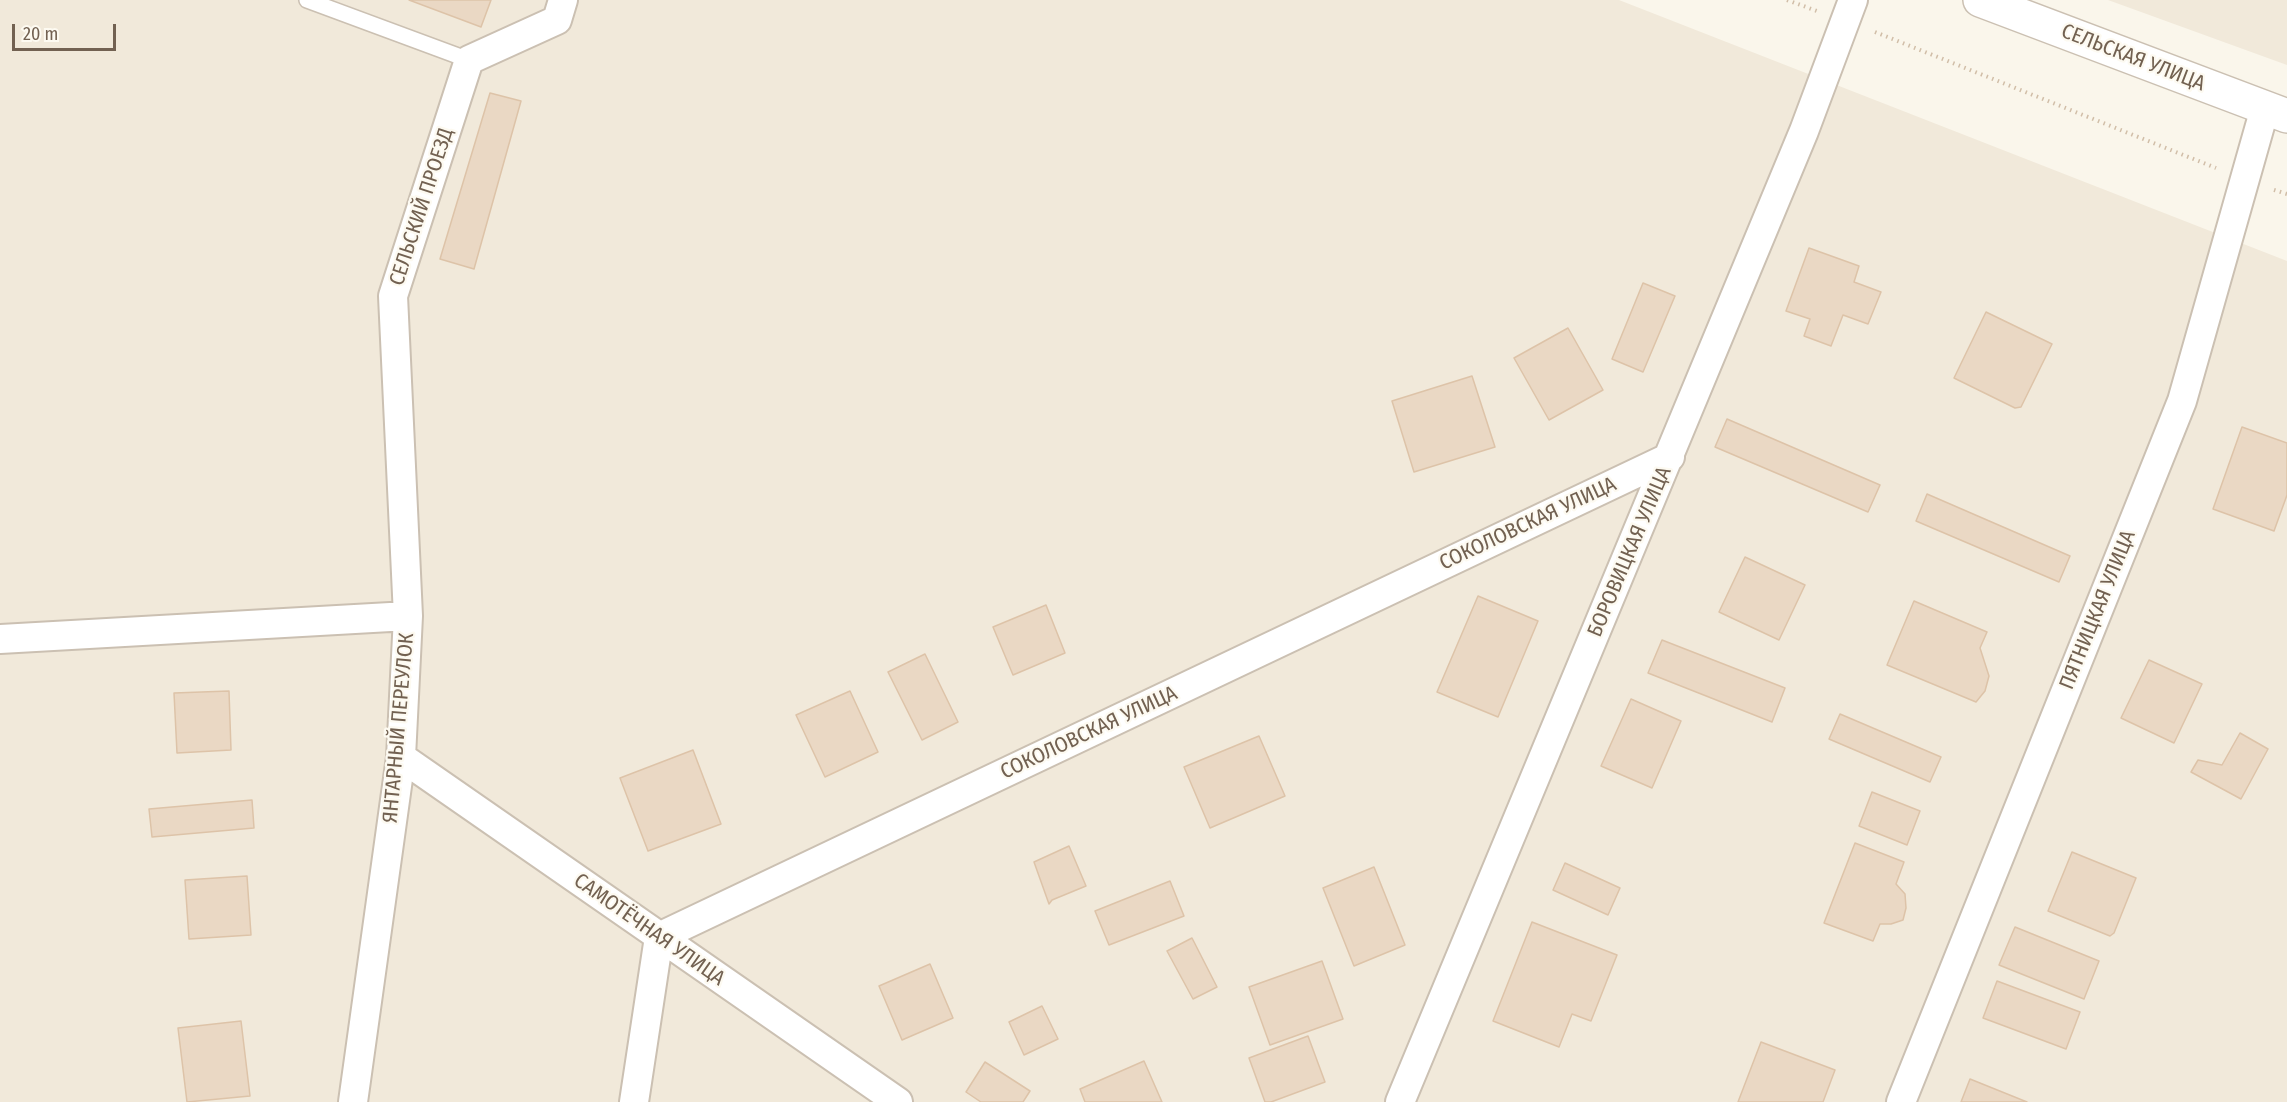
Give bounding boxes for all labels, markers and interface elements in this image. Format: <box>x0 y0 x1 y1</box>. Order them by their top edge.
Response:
scale bar <box>15 12 118 50</box>
street label: СЕЛЬСКАЯ УЛИЦА <box>2058 19 2208 97</box>
text: 20 m <box>23 23 58 45</box>
street label: СЕЛЬСКИЙ ПРОЕЗД <box>385 125 459 289</box>
street label: БОРОВИЦКАЯ УЛИЦА <box>1583 463 1677 641</box>
street label: СОКОЛОВСКАЯ УЛИЦА <box>1436 472 1620 576</box>
street label: ПЯТНИЦКАЯ УЛИЦА <box>2055 527 2141 693</box>
street label: ЯНТАРНЫЙ ПЕРЕУЛОК <box>378 632 420 824</box>
street label: СОКОЛОВСКАЯ УЛИЦА <box>997 681 1181 785</box>
street label: САМОТЁЧНАЯ УЛИЦА <box>569 868 729 992</box>

